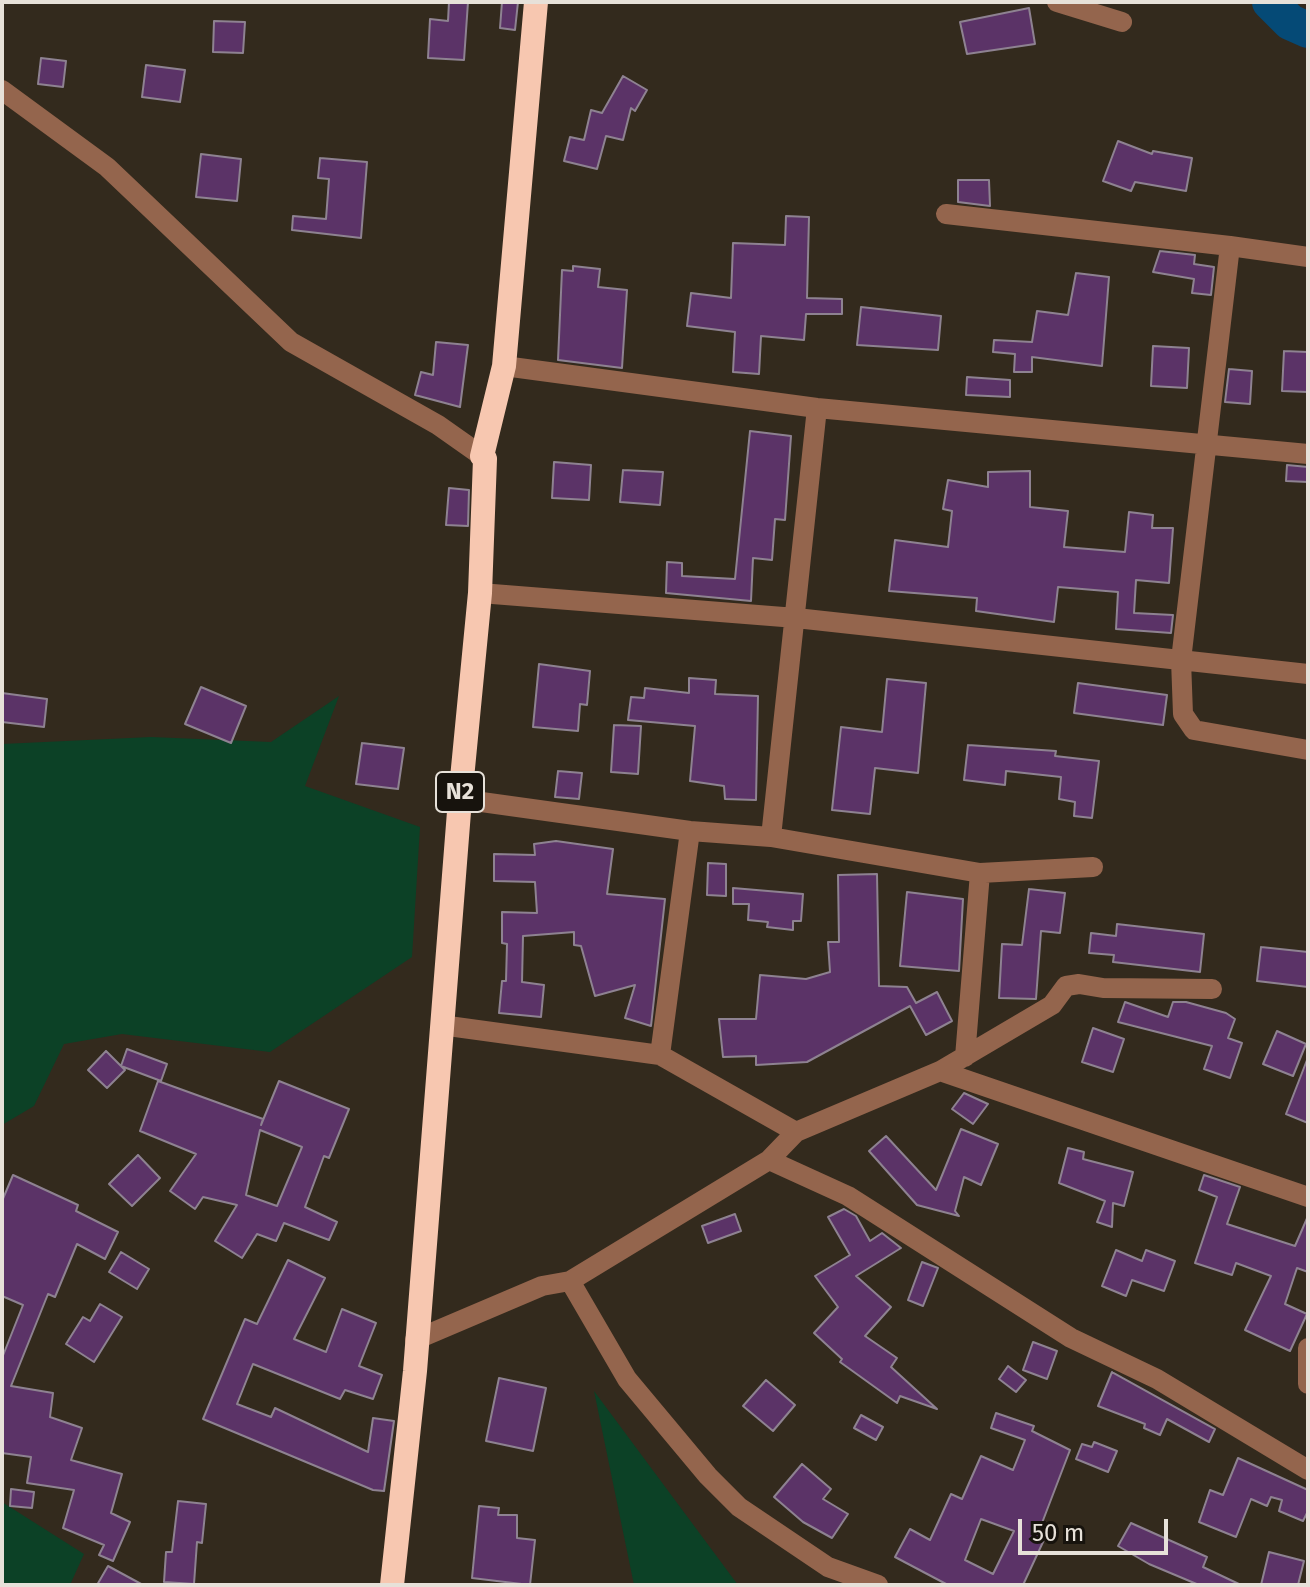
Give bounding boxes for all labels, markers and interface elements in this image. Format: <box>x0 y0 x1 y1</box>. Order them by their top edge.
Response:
road number: N2 <box>436 772 484 812</box>
scale bar <box>1022 1503 1172 1553</box>
text: 50 m <box>1032 1519 1084 1547</box>

